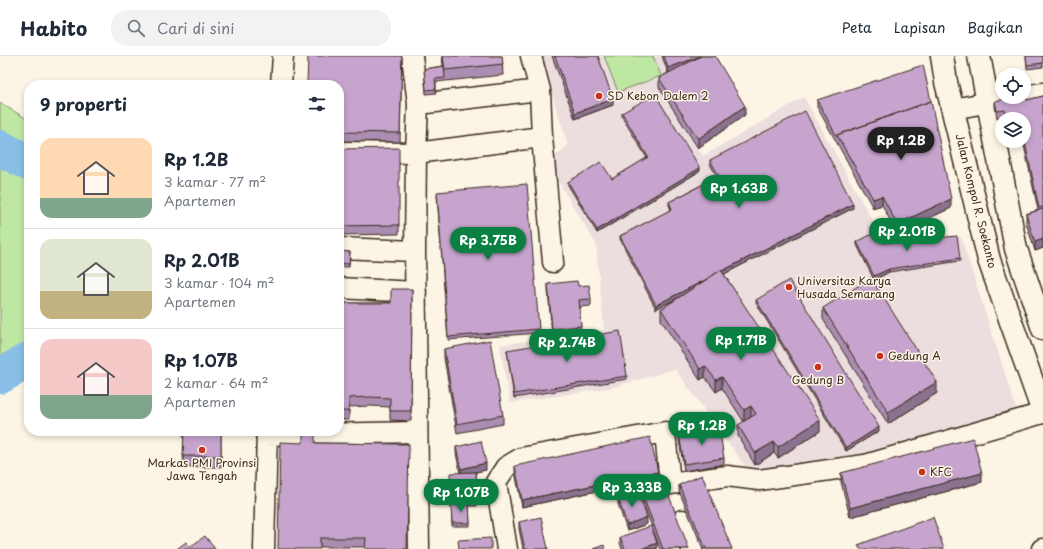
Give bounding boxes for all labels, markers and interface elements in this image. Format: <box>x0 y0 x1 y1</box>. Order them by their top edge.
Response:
search box <box>111 10 391 46</box>
text: Habito <box>20 14 87 42</box>
text: Cari di sini <box>157 16 234 39</box>
icon: search <box>125 17 147 39</box>
text: Peta <box>842 17 872 38</box>
text: Lapisan <box>894 17 945 38</box>
text: Bagikan <box>967 17 1023 38</box>
map controls <box>995 68 1031 148</box>
button: locate <box>995 68 1031 104</box>
place label: SD Kebon Dalem 2 <box>607 87 709 104</box>
text: 9 properti <box>40 91 127 117</box>
marker: SD Kebon Dalem 2 <box>594 91 604 101</box>
icon: filters <box>306 93 328 115</box>
button: layers <box>995 112 1031 148</box>
pin: Rp 1.2B <box>864 127 938 161</box>
text: Rp 1.2B <box>876 130 926 149</box>
street label: Jalan Kompol R. Soekanto <box>952 132 1001 270</box>
text: Rp 1.2B <box>164 146 228 172</box>
icon: home <box>72 154 120 202</box>
text: 3 kamar · 77 m² <box>164 172 266 191</box>
pin: Rp 1.63B <box>698 175 780 209</box>
text: Rp 1.63B <box>710 178 768 197</box>
text: Apartemen <box>164 191 236 210</box>
pin: Rp 2.01B <box>866 218 948 252</box>
text: Rp 2.01B <box>878 221 936 240</box>
pin: Rp 3.75B <box>447 227 529 261</box>
text: Rp 3.75B <box>459 230 517 249</box>
text: Rp 2.01B <box>164 247 240 273</box>
icon: home <box>72 255 120 303</box>
place label: Universitas Karya Husada Semarang <box>797 272 895 302</box>
text: 3 kamar · 104 m² <box>164 273 274 292</box>
marker: Universitas Karya Husada Semarang <box>784 282 794 292</box>
text: Apartemen <box>164 292 236 311</box>
pin: Rp 1.71B <box>700 327 782 361</box>
pin: Rp 2.74B <box>526 329 608 363</box>
text: Rp 1.71B <box>715 330 767 349</box>
text: Rp 2.74B <box>538 332 596 351</box>
text: Rp 1.07B <box>164 347 238 373</box>
place label: Gedung A <box>888 347 941 364</box>
marker: Gedung A <box>875 351 885 361</box>
icon: home <box>72 355 120 403</box>
marker: Gedung B <box>813 362 823 372</box>
place label: Gedung B <box>792 371 844 388</box>
text: 2 kamar · 64 m² <box>164 373 268 392</box>
text: Apartemen <box>164 392 236 411</box>
pin: Rp 1.2B <box>665 412 739 446</box>
text: Rp 1.2B <box>677 415 727 434</box>
marker: Markas PMI Provinsi Jawa Tengah <box>197 445 207 455</box>
place label: Markas PMI Provinsi Jawa Tengah <box>148 454 256 484</box>
place label: KFC <box>930 463 952 480</box>
marker: KFC <box>917 467 927 477</box>
pin: Rp 3.33B <box>591 474 673 508</box>
text: Rp 3.33B <box>602 477 662 496</box>
pin: Rp 1.07B <box>420 479 502 513</box>
text: Rp 1.07B <box>433 482 489 501</box>

